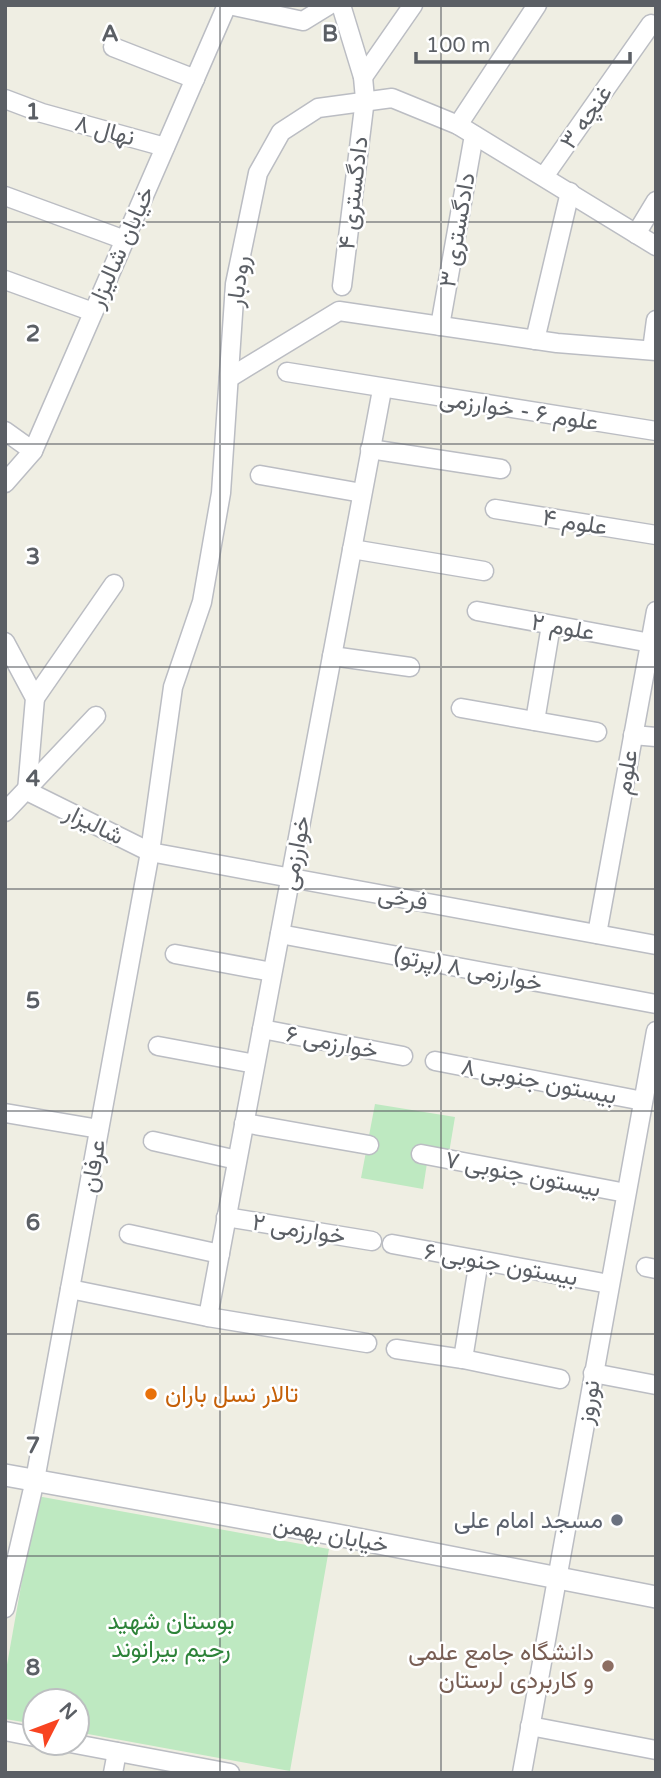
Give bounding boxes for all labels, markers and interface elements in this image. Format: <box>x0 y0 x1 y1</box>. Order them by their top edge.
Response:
text: A <box>101 20 119 48</box>
text: B <box>322 20 338 48</box>
scale bar <box>416 21 630 65</box>
text: 100 m <box>426 33 490 58</box>
street label: غنچه ۳ <box>554 80 620 155</box>
text: 1 <box>26 98 40 126</box>
street label: نهال ۸ <box>72 109 138 152</box>
street label: دادگستری ۴ <box>332 135 375 251</box>
street label: دادگستری ۳ <box>433 170 482 290</box>
street label: خیابان شالیزار <box>81 182 161 313</box>
street label: رودبار <box>220 254 256 310</box>
text: 2 <box>26 320 40 348</box>
street label: علوم ۶ - خوارزمی <box>437 384 601 438</box>
street label: علوم ۴ <box>540 503 609 543</box>
text: 3 <box>26 543 40 571</box>
street label: علوم ۲ <box>529 608 597 648</box>
street label: علوم <box>608 747 646 797</box>
text: 4 <box>26 765 41 793</box>
street label: شالیزار <box>58 797 128 851</box>
street label: خوارزمی <box>274 813 317 893</box>
street label: فرخی <box>376 880 430 917</box>
street label: خوارزمی ۸ (پرتو) <box>391 941 545 999</box>
text: 5 <box>26 987 40 1015</box>
street label: خوارزمی ۶ <box>283 1019 380 1066</box>
street label: بیستون جنوبی ۸ <box>459 1052 619 1111</box>
street label: عرفان <box>75 1137 112 1195</box>
street label: بیستون جنوبی ۷ <box>443 1145 603 1204</box>
street label: خوارزمی ۲ <box>250 1208 348 1251</box>
text: 6 <box>26 1209 40 1237</box>
street label: بیستون جنوبی ۶ <box>422 1237 580 1292</box>
street label: نوروز <box>570 1378 607 1427</box>
place label: تالار نسل باران <box>165 1380 299 1409</box>
marker: تالار نسل باران <box>143 1386 159 1402</box>
text: 7 <box>26 1432 40 1460</box>
place label: مسجد امام علی <box>454 1506 603 1536</box>
street label: خیابان بهمن <box>271 1509 391 1560</box>
marker: مسجد امام علی <box>609 1512 625 1528</box>
park label: بوستان شهید رحیم بیرانوند <box>108 1607 234 1665</box>
place label: دانشگاه جامع علمی و کاربردی لرستان <box>408 1638 594 1695</box>
text: 8 <box>26 1654 40 1682</box>
marker: دانشگاه جامع علمی و کاربردی لرستان <box>600 1658 616 1674</box>
north arrow <box>21 1687 91 1757</box>
text: N <box>55 1698 81 1724</box>

